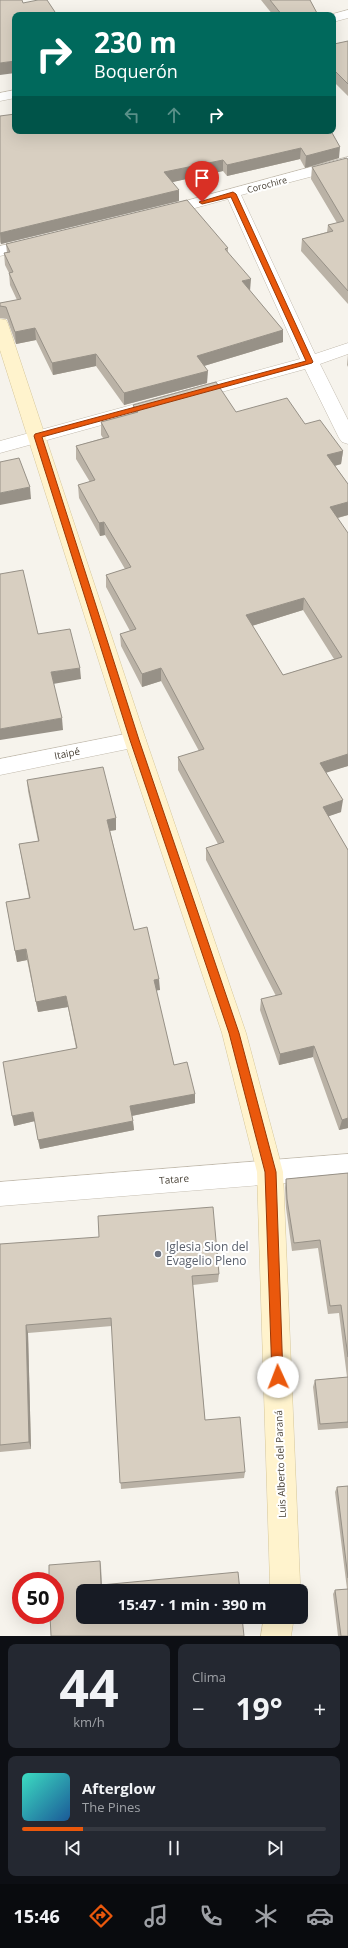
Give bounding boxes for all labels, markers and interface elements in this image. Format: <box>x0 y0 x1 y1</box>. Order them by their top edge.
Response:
text: 230 m <box>94 23 177 61</box>
icon: right <box>28 28 80 80</box>
text: Boquerón <box>94 59 178 83</box>
icon: left <box>121 104 143 126</box>
icon: ahead <box>163 104 185 126</box>
icon: right <box>205 104 227 126</box>
pin <box>185 161 219 202</box>
icon: arrive <box>191 167 213 189</box>
street label: Corochire <box>245 173 288 196</box>
street label: Itaipé <box>53 744 82 762</box>
street label: Tatare <box>159 1171 190 1187</box>
place label: Iglesia Sion del Evagelio Pleno <box>166 1238 249 1269</box>
marker: Iglesia Sion del Evagelio Pleno <box>153 1249 163 1259</box>
position arrow <box>257 1356 299 1398</box>
street label: Luis Alberto del Paraná <box>271 1410 289 1518</box>
speed limit sign: 50 <box>12 1572 64 1624</box>
text: 15:47 · 1 min · 390 m <box>118 1594 266 1614</box>
text: 44 <box>59 1651 119 1722</box>
text: Clima <box>192 1668 226 1686</box>
text: 19° <box>235 1688 283 1729</box>
text: − <box>192 1693 205 1723</box>
text: + <box>313 1693 326 1723</box>
text: km/h <box>73 1713 105 1731</box>
text: Afterglow <box>82 1778 156 1798</box>
text: The Pines <box>82 1798 140 1816</box>
icon: previous <box>62 1837 84 1859</box>
icon: pause <box>163 1837 185 1859</box>
icon: next <box>264 1837 286 1859</box>
icon: directions <box>87 1902 115 1930</box>
icon: music <box>142 1902 170 1930</box>
icon: phone <box>197 1902 225 1930</box>
icon: climate <box>252 1902 280 1930</box>
icon: car <box>306 1902 334 1930</box>
text: 15:46 <box>13 1904 60 1928</box>

